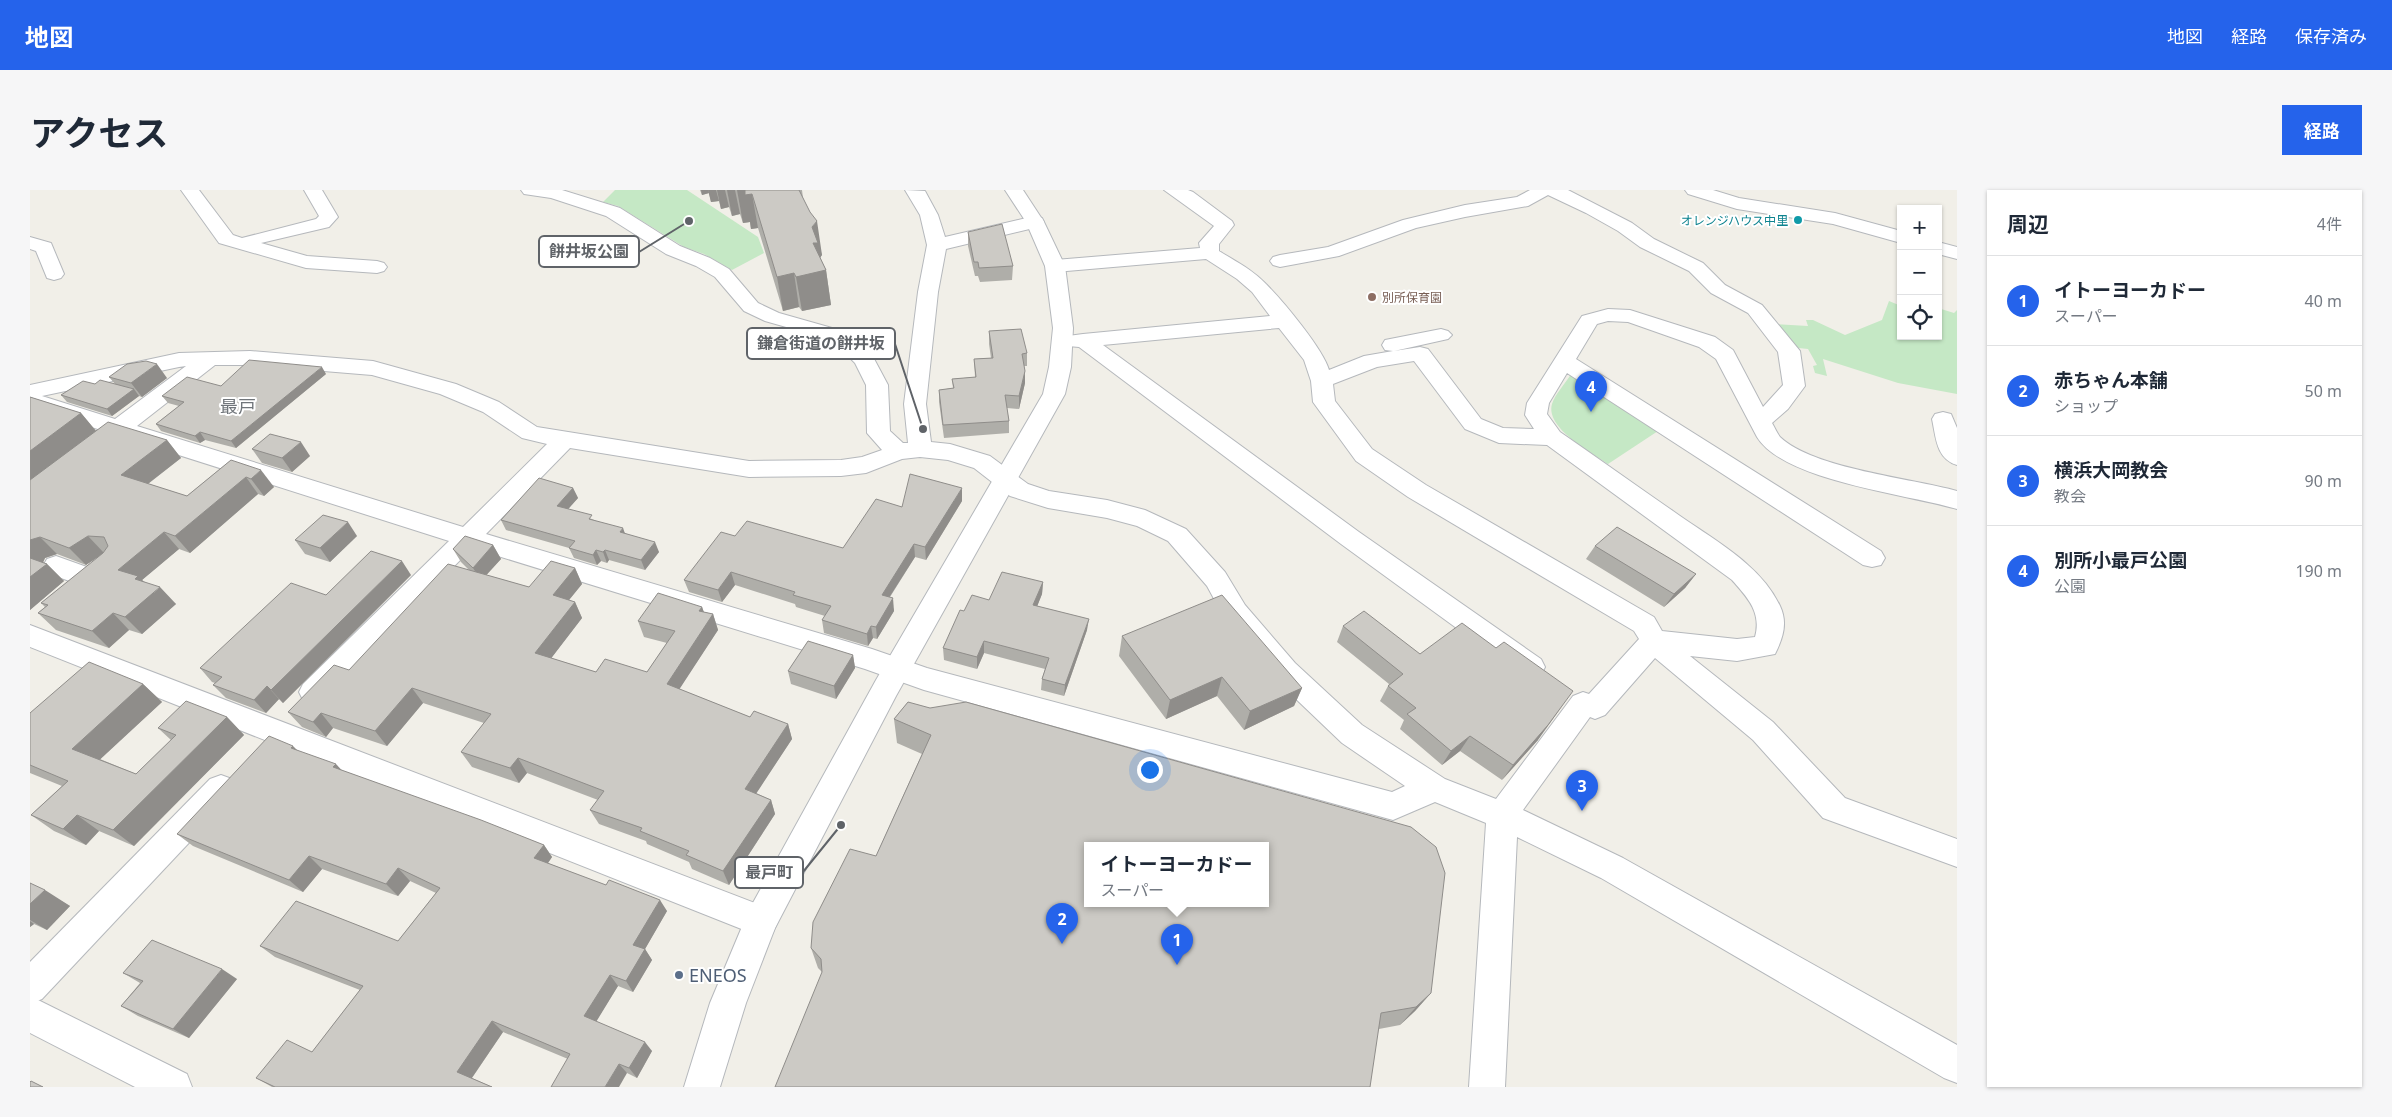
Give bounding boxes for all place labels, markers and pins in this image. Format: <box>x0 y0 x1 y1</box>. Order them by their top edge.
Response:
place label: オレンジハウス中里 <box>1681 212 1788 229</box>
marker: オレンジハウス中里 <box>1792 214 1804 226</box>
callout: 餅井坂公園 <box>539 236 639 267</box>
place label: 別所保育園 <box>1382 289 1442 306</box>
marker: 別所保育園 <box>1366 291 1378 303</box>
callout: 鎌倉街道の餅井坂 <box>747 328 895 359</box>
pin: 4 <box>1575 371 1607 412</box>
pin: 3 <box>1566 770 1598 811</box>
callout: 最戸町 <box>735 857 803 888</box>
pin: 2 <box>1046 903 1078 944</box>
pin: 1 <box>1161 924 1193 965</box>
place label: ENEOS <box>689 963 747 987</box>
marker: ENEOS <box>673 969 685 981</box>

